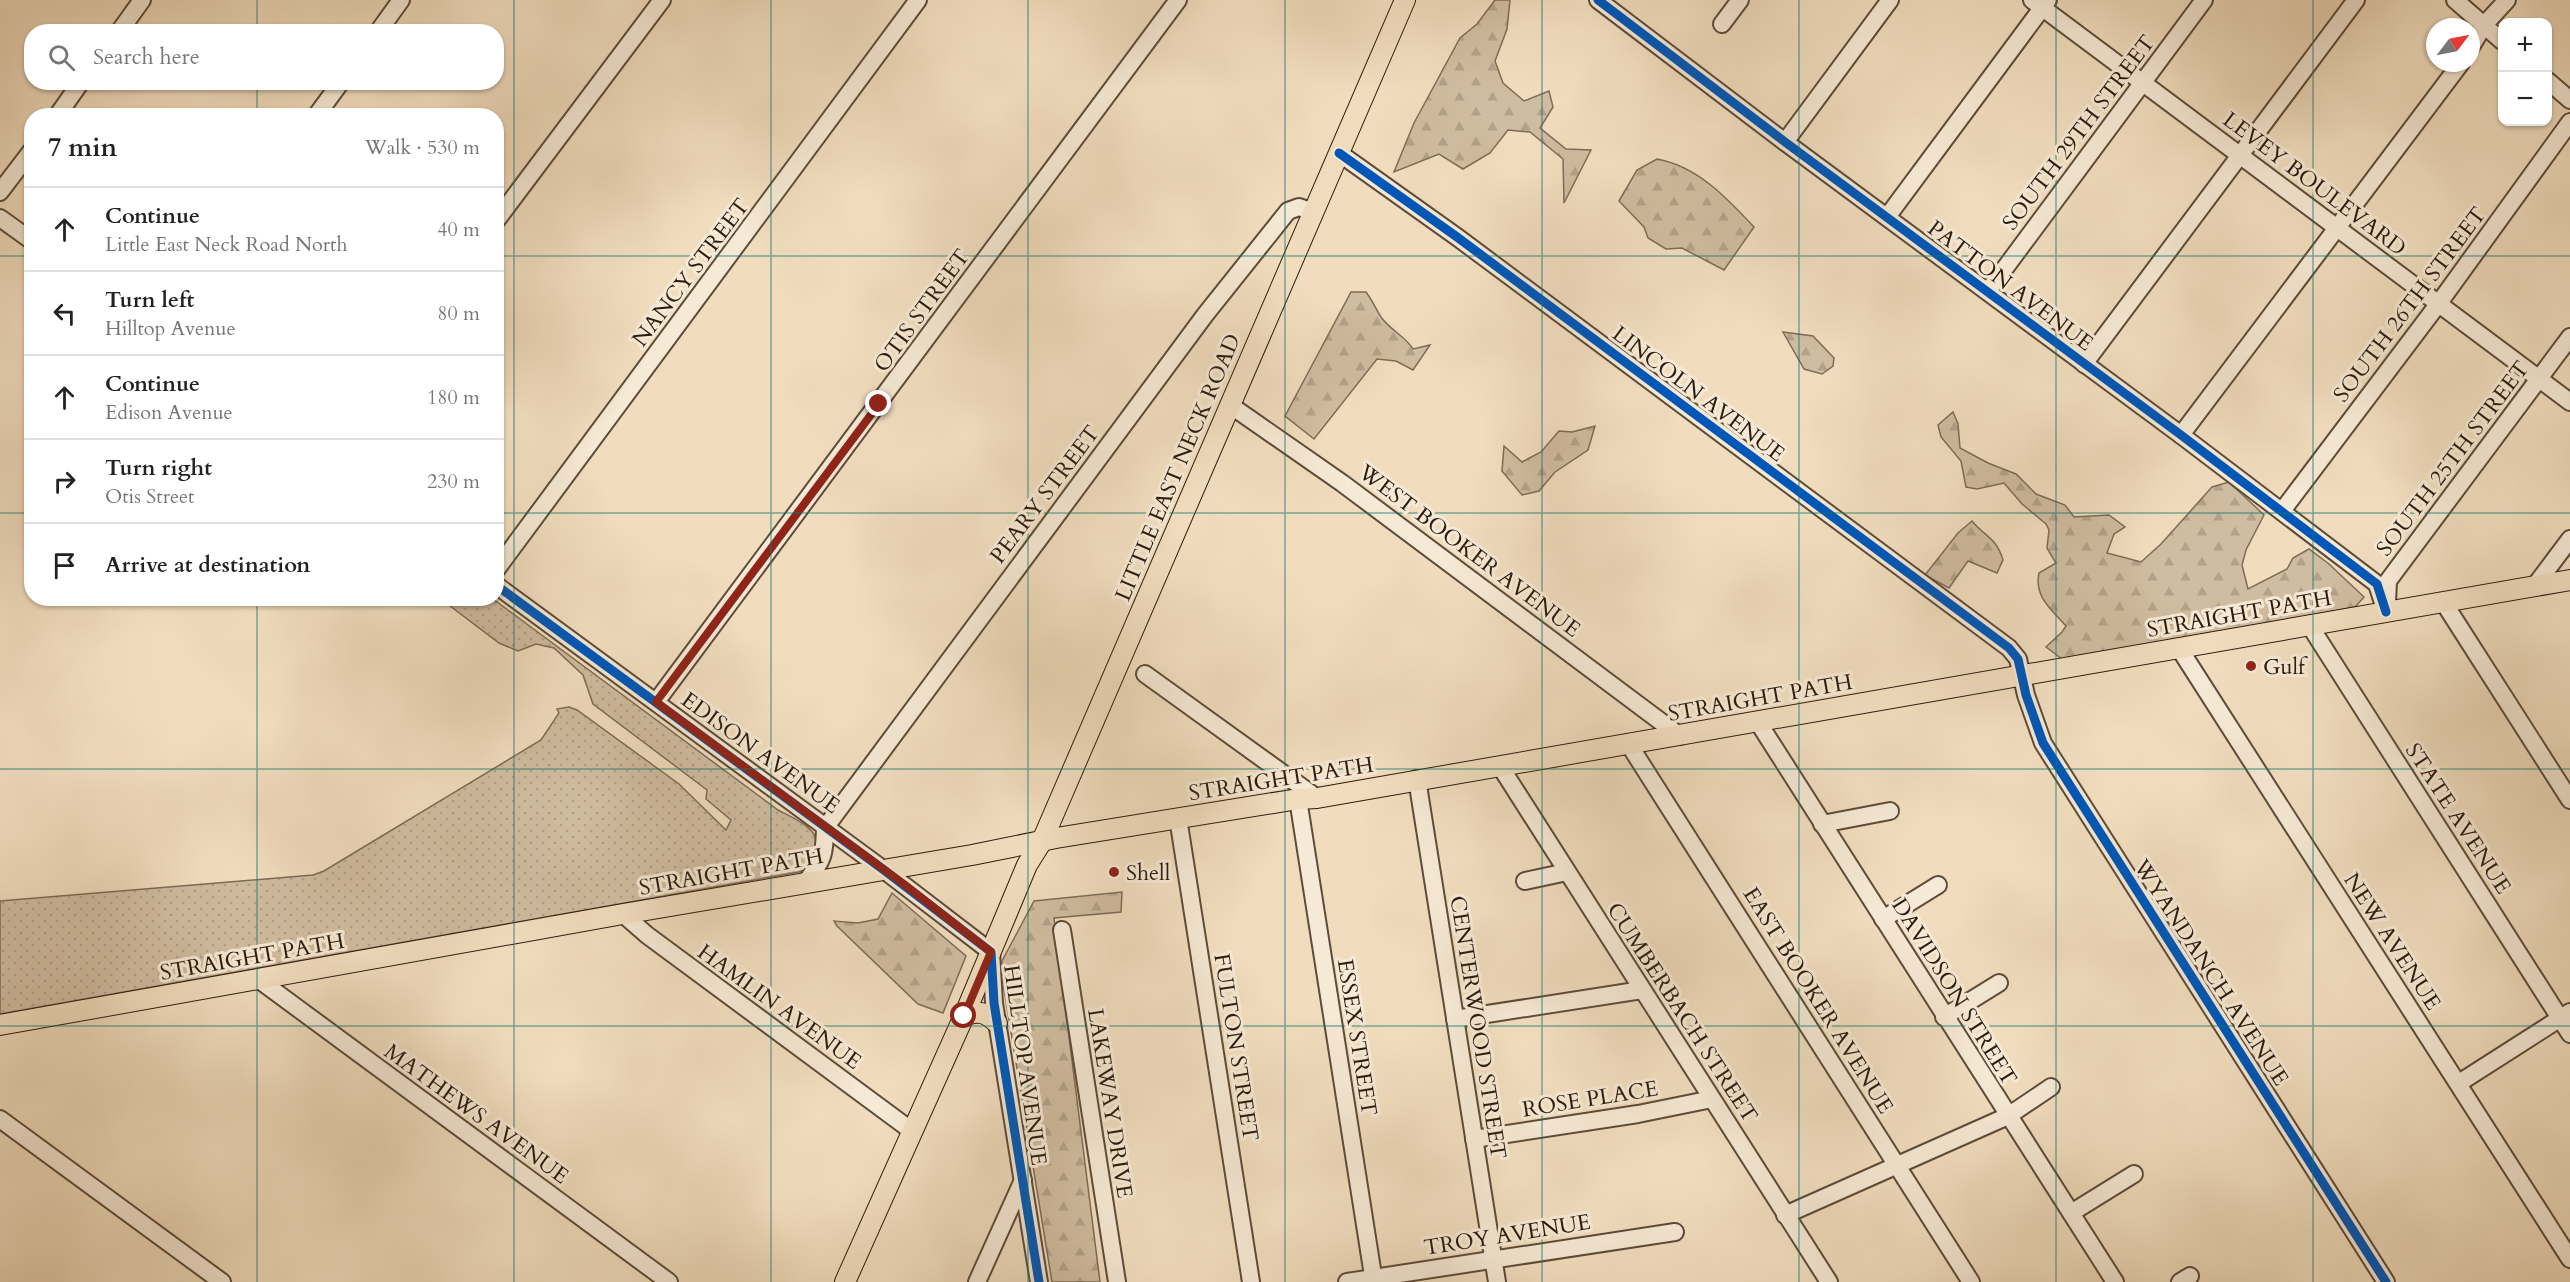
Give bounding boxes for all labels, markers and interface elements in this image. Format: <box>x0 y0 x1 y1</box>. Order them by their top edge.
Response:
north arrow <box>2426 18 2480 72</box>
map controls <box>2498 18 2552 126</box>
button: + <box>2498 18 2552 72</box>
search box <box>24 24 504 90</box>
street label: SOUTH 29TH STREET <box>1995 29 2162 236</box>
icon: search <box>45 41 78 74</box>
text: Search here <box>93 42 200 72</box>
button: − <box>2498 72 2552 126</box>
street label: LEVEY BOULEVARD <box>2216 105 2412 263</box>
text: 7 min <box>48 130 117 165</box>
text: Walk · 530 m <box>365 134 480 161</box>
street label: NANCY STREET <box>625 192 756 353</box>
text: Continue <box>105 201 200 231</box>
street label: SOUTH 26TH STREET <box>2326 201 2493 408</box>
icon: ahead <box>48 213 81 246</box>
street label: PATTON AVENUE <box>1921 214 2099 358</box>
text: 40 m <box>437 216 480 243</box>
text: Little East Neck Road North <box>105 231 347 258</box>
street label: OTIS STREET <box>867 243 977 378</box>
text: Turn left <box>105 285 194 315</box>
icon: left <box>48 297 81 330</box>
text: 80 m <box>437 300 480 327</box>
text: Hilltop Avenue <box>105 315 236 342</box>
street label: LINCOLN AVENUE <box>1606 319 1791 469</box>
street label: LITTLE EAST NECK ROAD <box>1108 329 1248 606</box>
street label: SOUTH 25TH STREET <box>2369 355 2536 562</box>
text: Continue <box>105 369 200 399</box>
icon: ahead <box>48 381 81 414</box>
text: 180 m <box>427 384 480 411</box>
route end <box>865 390 891 416</box>
text: Edison Avenue <box>105 399 233 426</box>
street label: PEARY STREET <box>983 419 1107 570</box>
text: Turn right <box>105 453 212 483</box>
street label: WEST BOOKER AVENUE <box>1351 457 1587 644</box>
icon: right <box>48 465 81 498</box>
text: 230 m <box>427 468 480 495</box>
text: Otis Street <box>105 483 194 510</box>
icon: arrive <box>48 549 81 582</box>
text: Arrive at destination <box>105 550 310 580</box>
street label: STRAIGHT PATH <box>2145 583 2334 645</box>
place label: Gulf <box>2263 652 2308 682</box>
marker: Gulf <box>2244 659 2258 673</box>
street label: STRAIGHT PATH <box>1666 667 1855 729</box>
street label: EDISON AVENUE <box>675 685 846 821</box>
street label: STATE AVENUE <box>2398 737 2518 900</box>
street label: STRAIGHT PATH <box>1187 750 1376 808</box>
street label: STRAIGHT PATH <box>637 841 826 903</box>
street label: WYANDANCH AVENUE <box>2126 853 2296 1092</box>
place label: Shell <box>1126 858 1171 888</box>
marker: Shell <box>1107 865 1121 879</box>
street label: NEW AVENUE <box>2336 867 2448 1016</box>
street label: EAST BOOKER AVENUE <box>1736 881 1900 1120</box>
street label: DAVIDSON STREET <box>1884 892 2024 1091</box>
street label: CENTERWOOD STREET <box>1442 893 1514 1161</box>
street label: CUMBERBACH STREET <box>1600 897 1765 1128</box>
street label: STRAIGHT PATH <box>158 926 347 988</box>
street label: HAMLIN AVENUE <box>691 937 868 1077</box>
street label: FULTON STREET <box>1206 951 1266 1143</box>
street label: ESSEX STREET <box>1330 957 1384 1118</box>
street label: HILLTOP AVENUE <box>996 963 1054 1167</box>
route start <box>950 1002 976 1028</box>
street label: LAKEWAY DRIVE <box>1080 1006 1140 1200</box>
street label: MATHEWS AVENUE <box>378 1037 575 1191</box>
street label: ROSE PLACE <box>1520 1073 1660 1125</box>
street label: TROY AVENUE <box>1422 1207 1593 1263</box>

